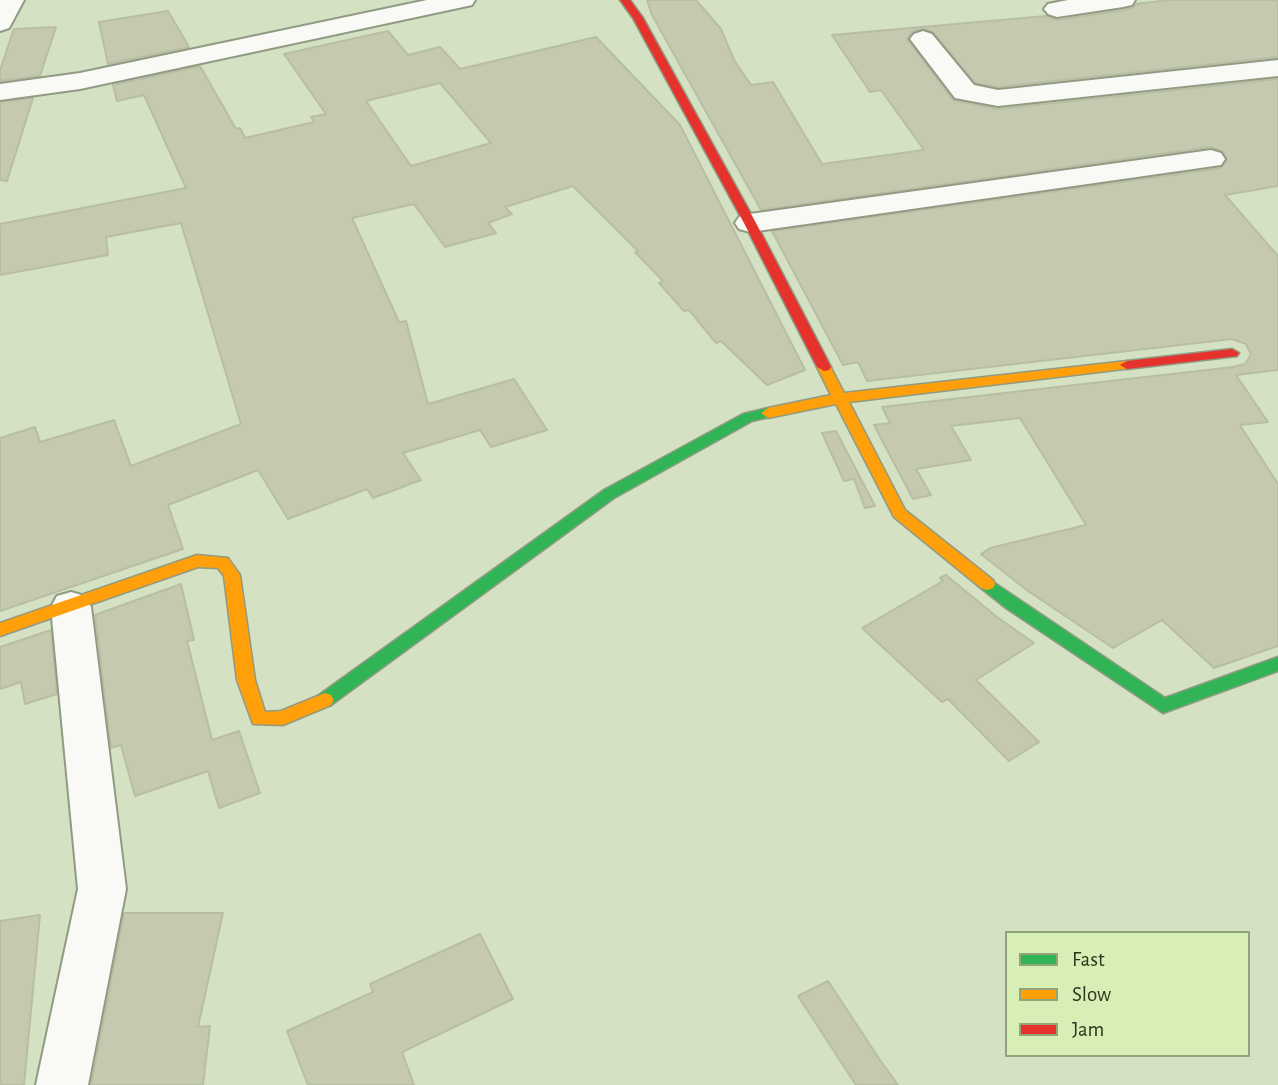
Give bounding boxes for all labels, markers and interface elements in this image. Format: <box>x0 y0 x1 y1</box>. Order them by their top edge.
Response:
legend <box>1005 931 1250 1057</box>
text: Fast <box>1072 949 1105 970</box>
text: Slow <box>1072 984 1111 1005</box>
text: Jam <box>1072 1019 1104 1040</box>

